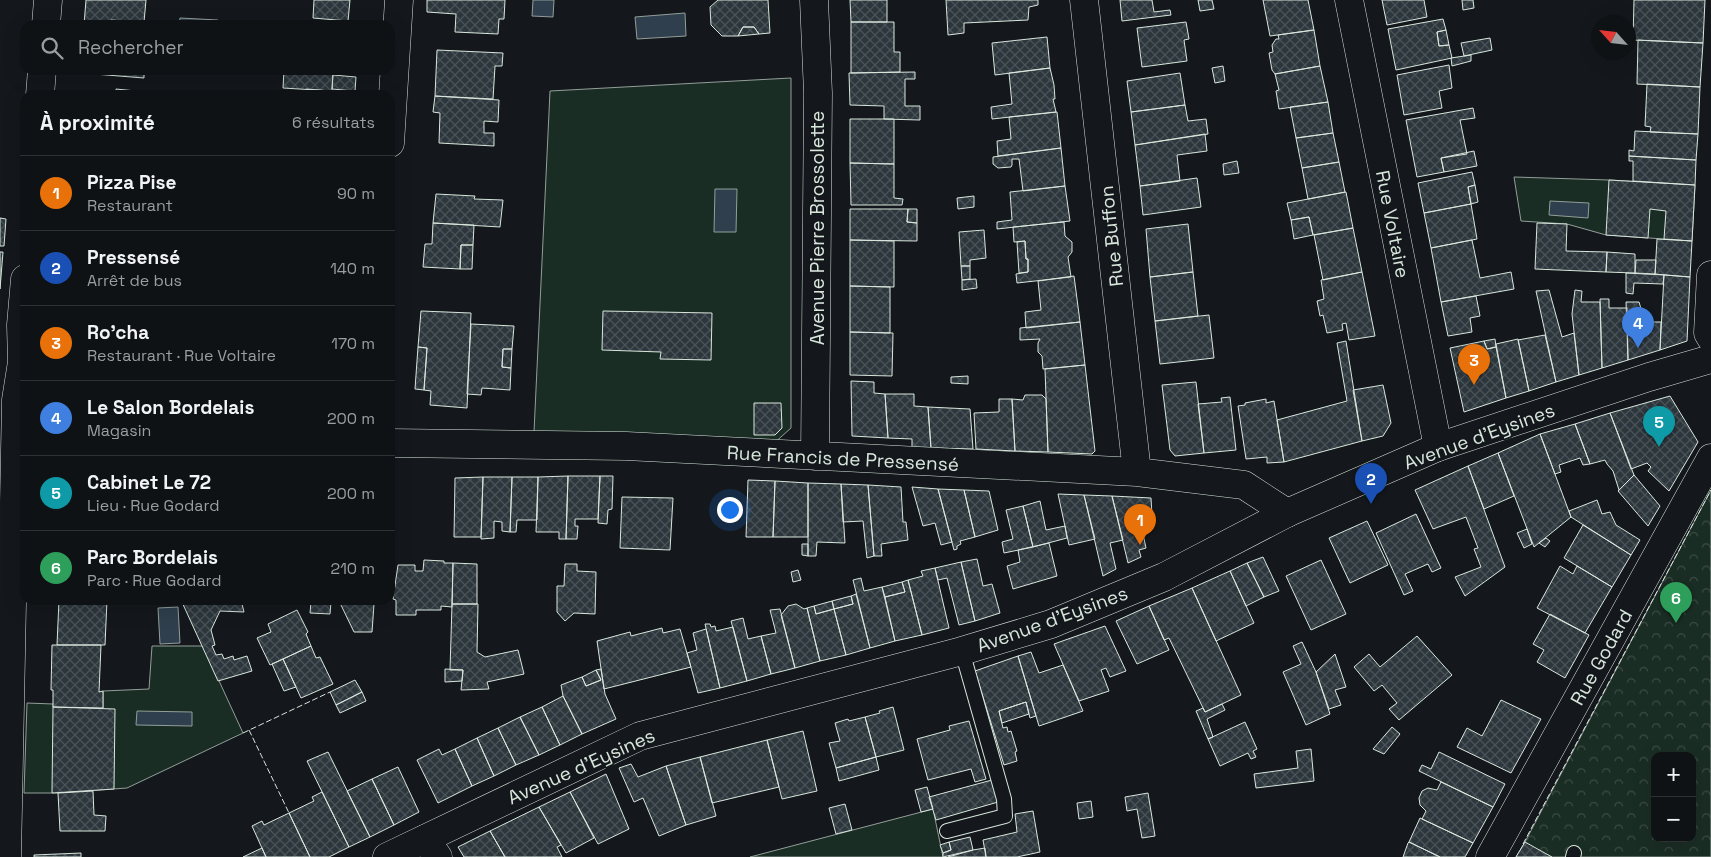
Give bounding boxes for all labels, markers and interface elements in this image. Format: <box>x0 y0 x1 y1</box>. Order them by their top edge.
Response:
north arrow <box>1591 15 1636 60</box>
search box <box>20 20 395 75</box>
icon: search <box>38 34 66 62</box>
text: Rechercher <box>78 35 184 60</box>
text: À proximité <box>40 109 155 136</box>
street label: Avenue Pierre Brossolette <box>805 111 830 345</box>
text: 6 résultats <box>292 112 375 133</box>
street label: Rue Voltaire <box>1370 168 1415 280</box>
text: Pizza Pise <box>87 170 176 195</box>
text: 1 <box>52 183 60 204</box>
text: 90 m <box>337 183 375 204</box>
street label: Rue Buffon <box>1094 184 1129 288</box>
text: Restaurant <box>87 195 173 216</box>
text: Pressensé <box>87 245 180 270</box>
text: 2 <box>51 258 61 279</box>
text: 140 m <box>330 258 375 279</box>
text: Arrêt de bus <box>87 270 182 291</box>
pin: 4 <box>1622 307 1654 348</box>
text: Ro'cha <box>87 320 149 345</box>
text: 3 <box>51 333 61 354</box>
text: 170 m <box>331 333 375 354</box>
pin: 3 <box>1458 344 1490 385</box>
text: Restaurant · Rue Voltaire <box>87 345 276 366</box>
text: Le Salon Bordelais <box>87 395 254 420</box>
street label: Avenue d'Eysines <box>1400 398 1558 475</box>
pin: 5 <box>1643 406 1675 447</box>
text: 4 <box>51 408 61 429</box>
text: 200 m <box>327 408 375 429</box>
text: Magasin <box>87 420 151 441</box>
street label: Rue Francis de Pressensé <box>726 440 960 477</box>
pin: 2 <box>1355 463 1387 504</box>
text: Cabinet Le 72 <box>87 470 211 495</box>
text: 5 <box>51 483 61 504</box>
text: 200 m <box>327 483 375 504</box>
text: Lieu · Rue Godard <box>87 495 220 516</box>
your location <box>717 497 743 523</box>
pin: 1 <box>1124 504 1156 545</box>
text: Parc Bordelais <box>87 545 218 570</box>
text: 6 <box>51 558 61 579</box>
text: 210 m <box>331 558 375 579</box>
text: Parc · Rue Godard <box>87 570 222 591</box>
street label: Avenue d'Eysines <box>973 581 1131 658</box>
pin: 6 <box>1660 582 1692 623</box>
street label: Rue Godard <box>1565 605 1638 710</box>
street label: Avenue d'Eysines <box>504 723 659 810</box>
map controls <box>1651 752 1696 842</box>
button: + <box>1651 752 1696 797</box>
button: − <box>1651 797 1696 842</box>

